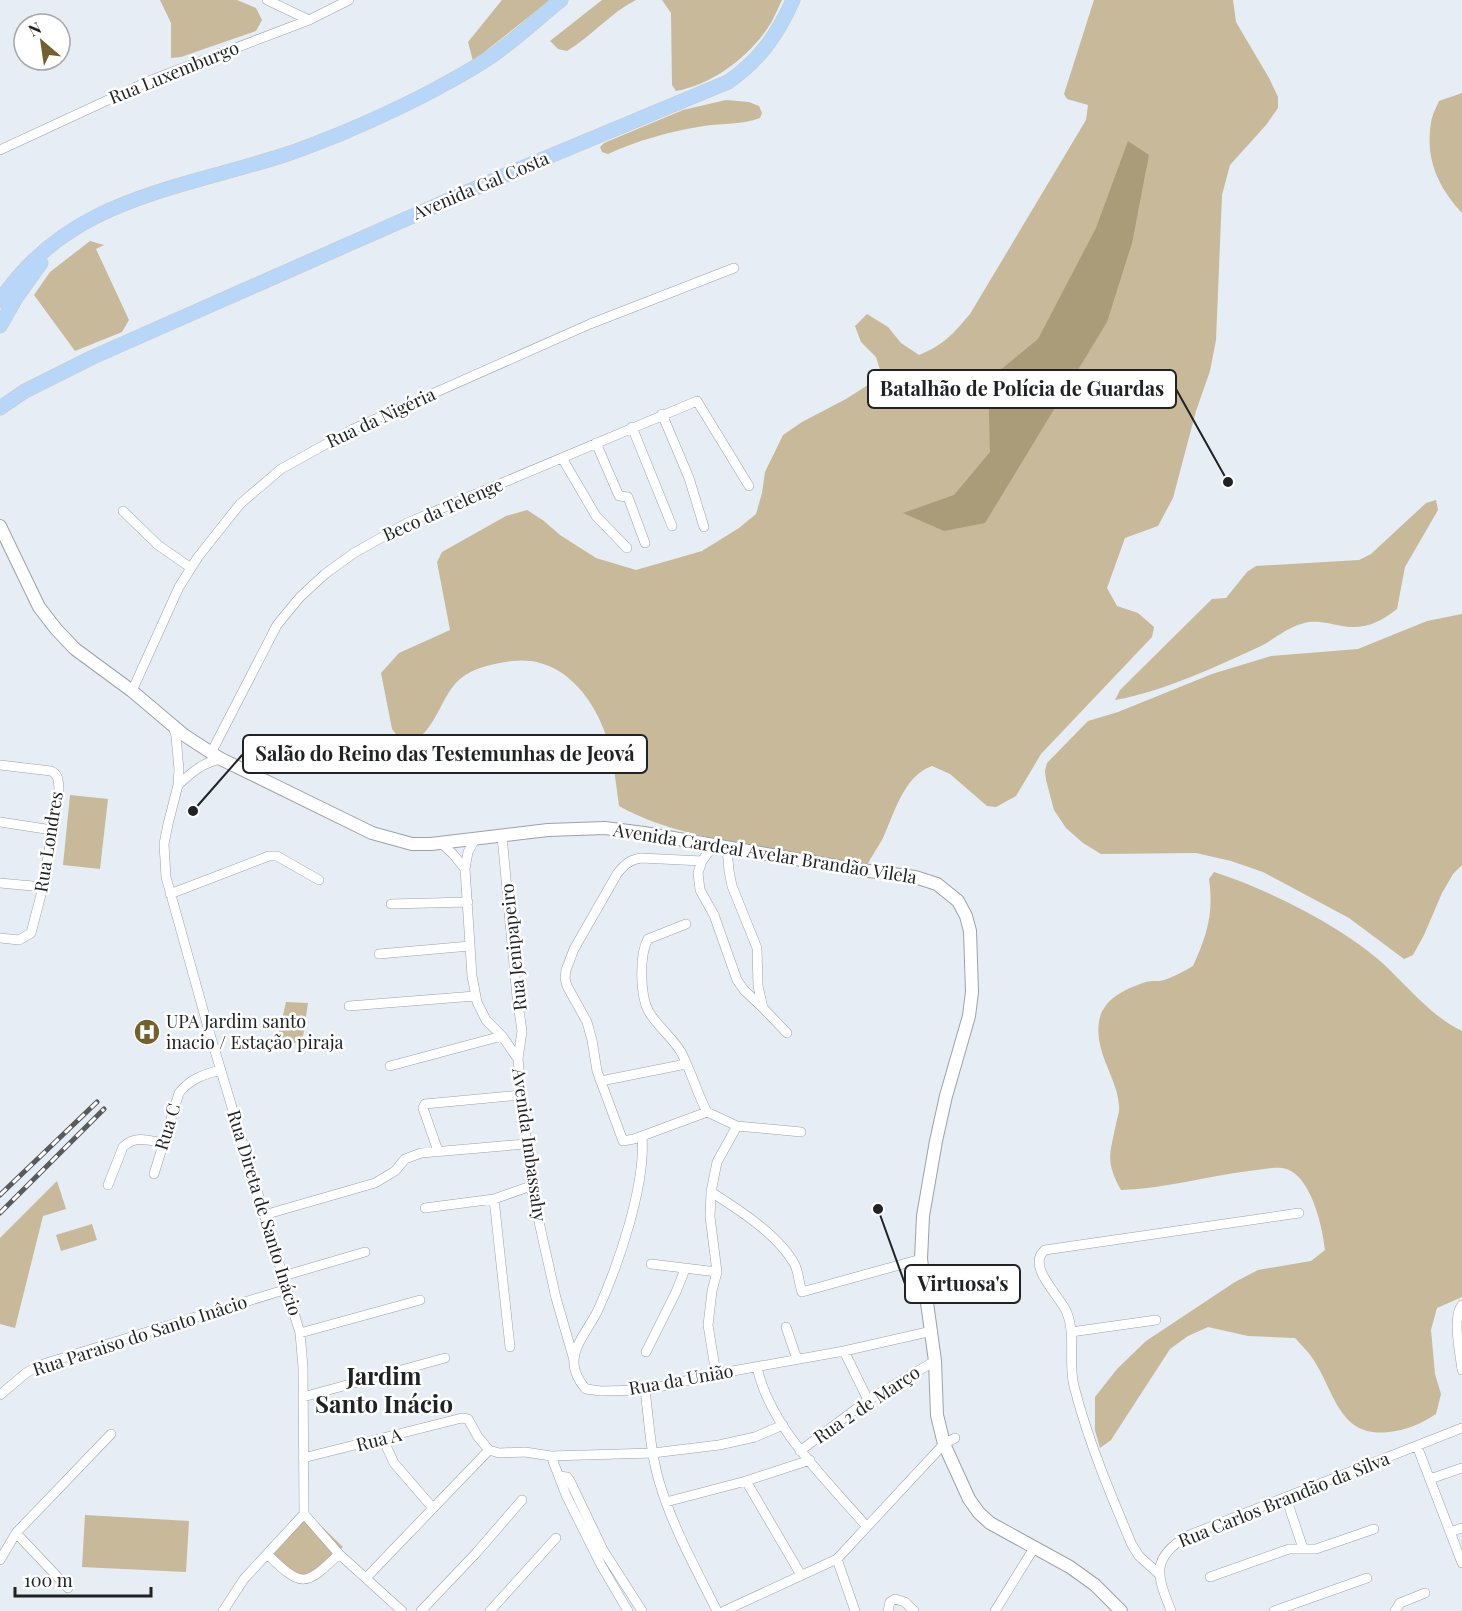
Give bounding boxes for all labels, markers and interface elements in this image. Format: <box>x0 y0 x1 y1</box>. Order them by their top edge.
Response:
north arrow <box>12 12 72 72</box>
text: N <box>24 16 45 40</box>
street label: Rua Luxemburgo <box>105 35 242 109</box>
street label: Avenida Gal Costa <box>408 146 552 225</box>
callout: Batalhão de Polícia de Guardas <box>868 370 1176 408</box>
text: Batalhão de Polícia de Guardas <box>880 374 1164 401</box>
street label: Rua da Nigéria <box>322 381 439 453</box>
street label: Beco da Telenge <box>379 472 507 546</box>
callout: Salão do Reino das Testemunhas de Jeová <box>243 735 647 773</box>
text: Salão do Reino das Testemunhas de Jeová <box>255 739 635 766</box>
street label: Rua Londres <box>28 790 68 894</box>
street label: Avenida Cardeal Avelar Brandão Vilela <box>611 817 919 889</box>
street label: Rua Jenipapeiro <box>494 882 532 1012</box>
place label: UPA Jardim santo inacio / Estação piraja <box>166 1009 343 1054</box>
hospital icon: UPA Jardim santo inacio / Estação piraja <box>132 1017 162 1047</box>
street label: Avenida Imbassahy <box>507 1066 553 1223</box>
street label: Rua C <box>149 1100 185 1153</box>
street label: Rua Direta de Santo Inácio <box>222 1107 308 1319</box>
callout: Virtuosa's <box>905 1265 1020 1303</box>
text: Virtuosa's <box>916 1269 1009 1296</box>
street label: Rua Paraiso do Santo Inâcio <box>29 1289 250 1381</box>
street label: Rua da União <box>627 1358 735 1400</box>
district label: Jardim Santo Inácio <box>315 1359 453 1419</box>
street label: Rua 2 de Março <box>809 1360 924 1449</box>
street label: Rua A <box>353 1422 405 1456</box>
street label: Rua Carlos Brandão da Silva <box>1174 1446 1393 1552</box>
scale bar <box>15 1560 152 1598</box>
text: 100 m <box>24 1568 73 1592</box>

